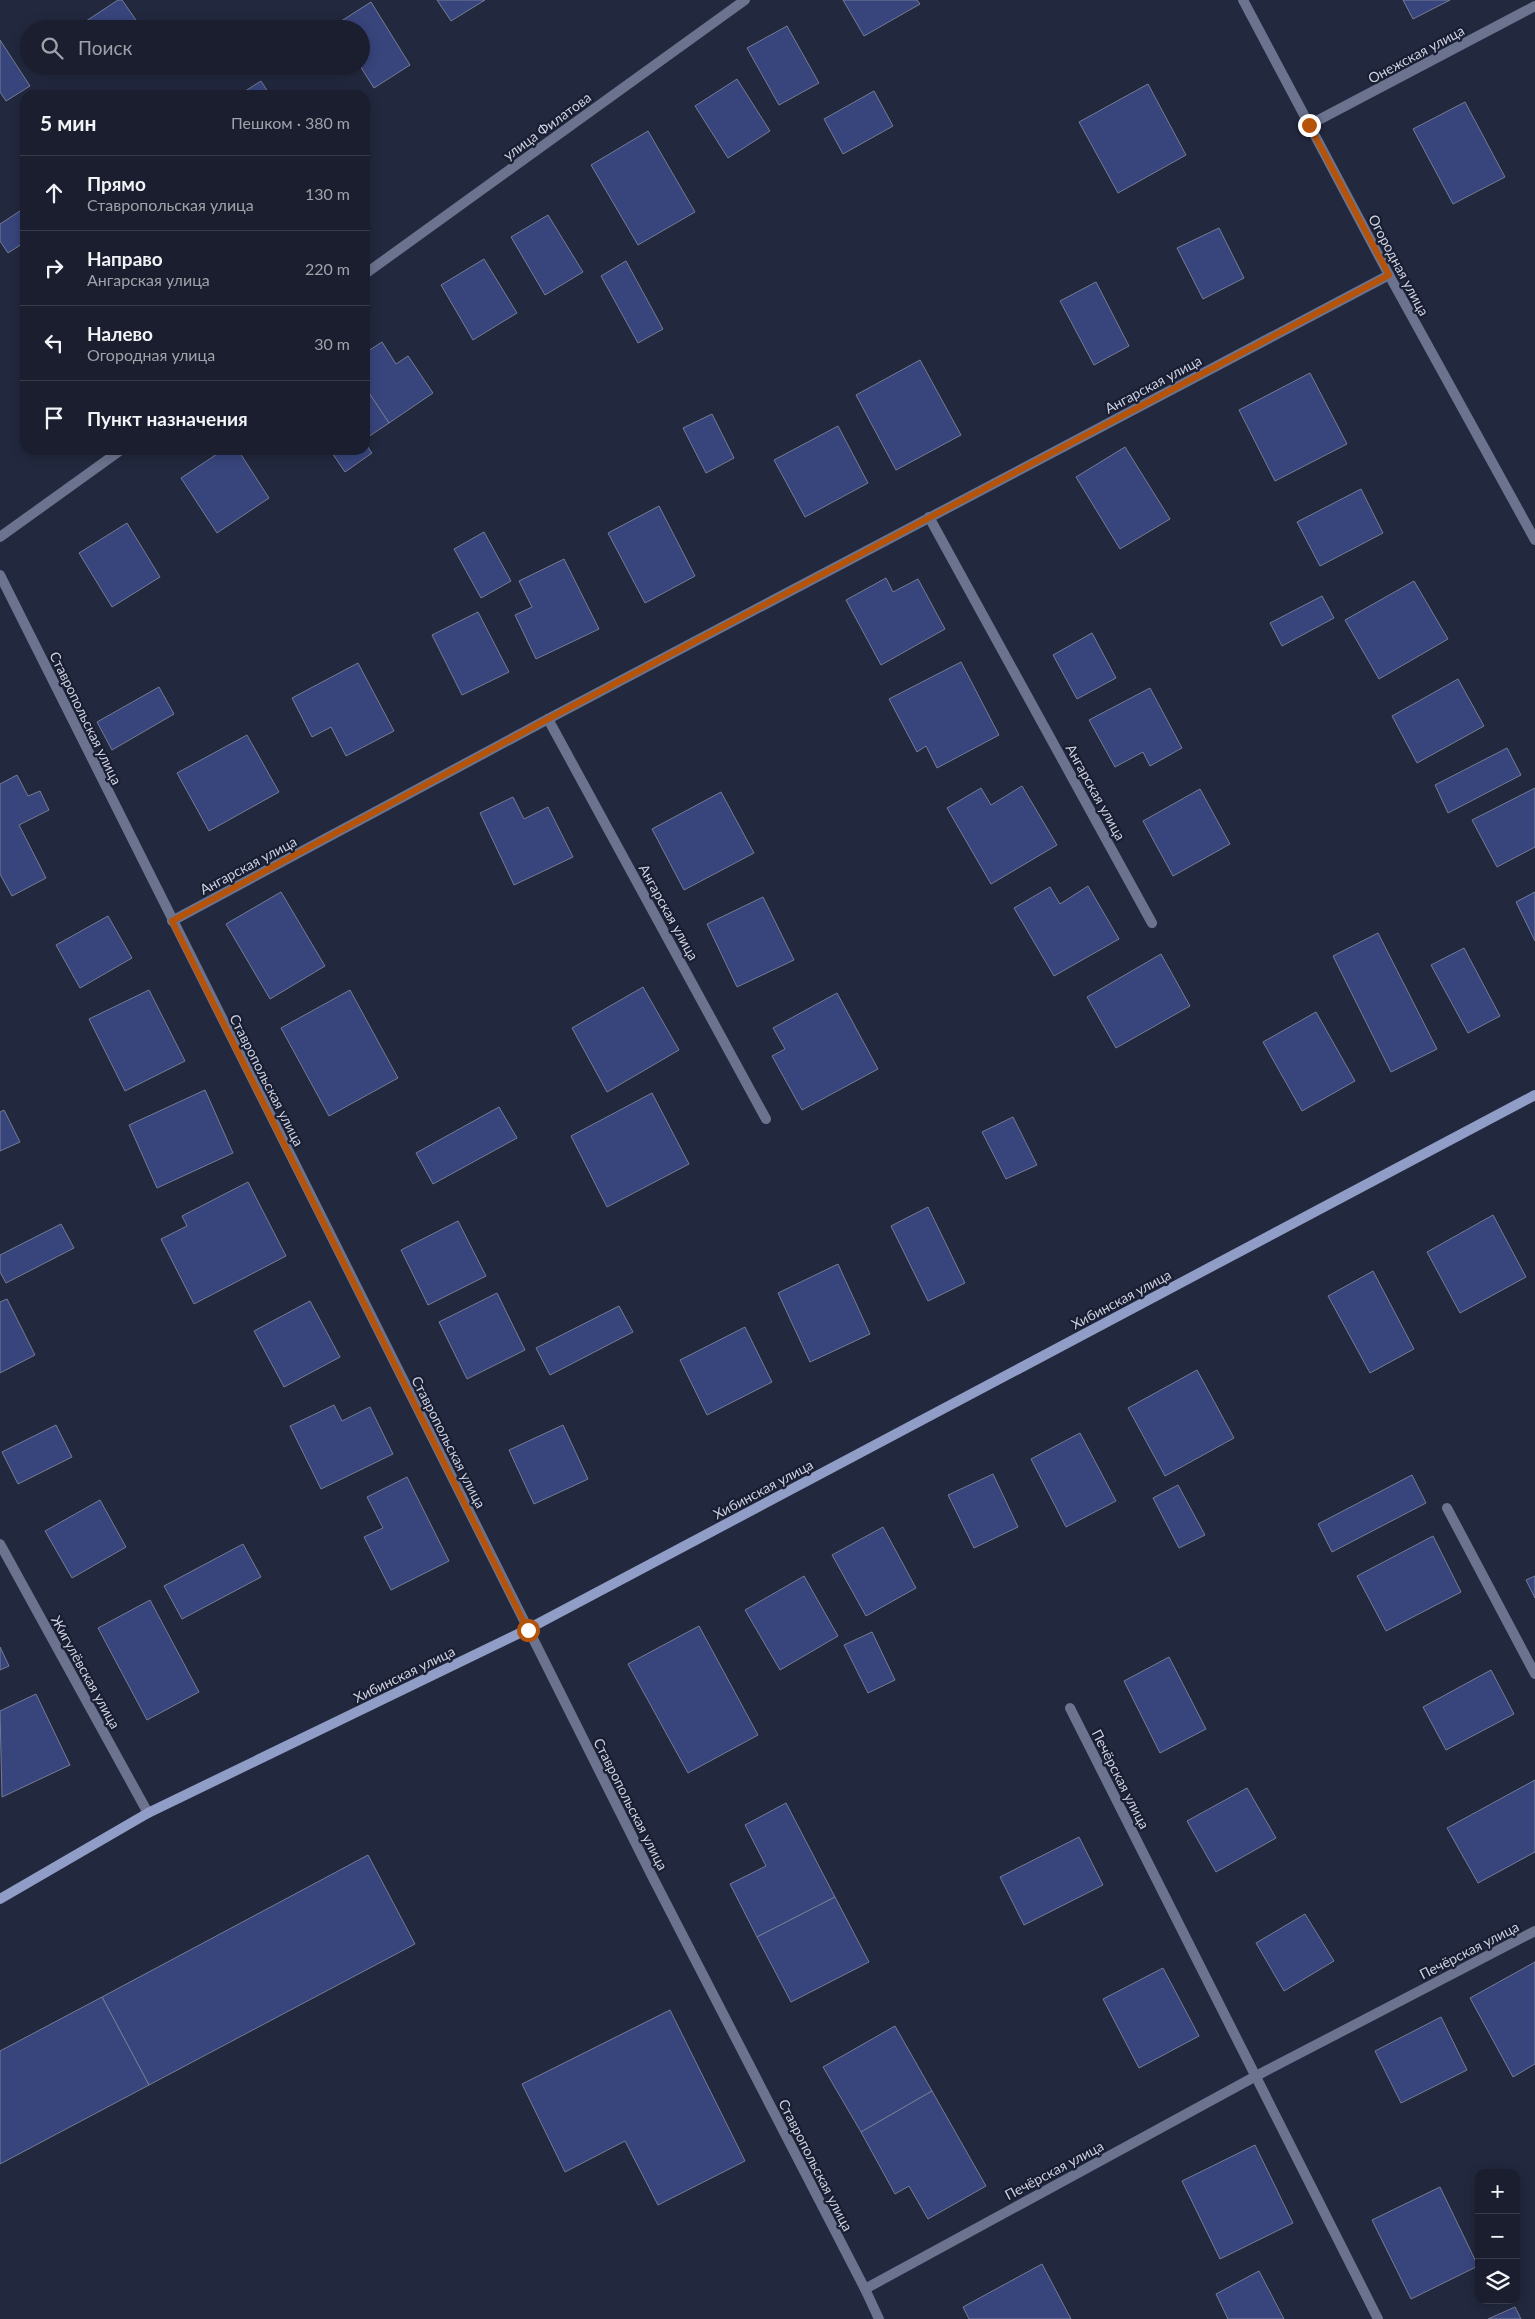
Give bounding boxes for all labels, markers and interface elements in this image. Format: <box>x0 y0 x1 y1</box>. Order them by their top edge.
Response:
search box <box>20 20 370 75</box>
street label: Онежская улица <box>1365 21 1467 87</box>
icon: search <box>38 34 66 62</box>
text: Поиск <box>78 36 132 59</box>
street label: улица Филатова <box>500 88 594 164</box>
text: 5 мин <box>40 110 97 135</box>
text: Пешком · 380 m <box>231 113 350 132</box>
route end <box>1298 114 1321 137</box>
text: Прямо <box>87 172 146 195</box>
icon: ahead <box>40 179 68 207</box>
text: 130 m <box>305 184 350 203</box>
text: Ставропольская улица <box>87 195 254 214</box>
street label: Огородная улица <box>1365 211 1433 319</box>
text: Направо <box>87 247 163 270</box>
icon: right <box>40 254 68 282</box>
text: 220 m <box>305 259 350 278</box>
text: Ангарская улица <box>87 270 210 289</box>
text: Налево <box>87 322 153 345</box>
icon: left <box>40 329 68 357</box>
text: 30 m <box>314 334 350 353</box>
text: Огородная улица <box>87 345 215 364</box>
street label: Ангарская улица <box>1102 351 1204 417</box>
icon: arrive <box>40 404 68 432</box>
text: Пункт назначения <box>87 407 248 430</box>
street label: Ставропольская улица <box>46 649 126 787</box>
street label: Ангарская улица <box>1063 741 1129 843</box>
street label: Ангарская улица <box>197 832 299 898</box>
street label: Ангарская улица <box>636 861 702 963</box>
street label: Ставропольская улица <box>226 1011 308 1149</box>
street label: Хибинская улица <box>1068 1265 1174 1333</box>
street label: Ставропольская улица <box>408 1373 490 1511</box>
street label: Хибинская улица <box>710 1455 816 1523</box>
street label: Жигулёвская улица <box>48 1612 124 1732</box>
route start <box>517 1619 540 1642</box>
street label: Хибинская улица <box>351 1642 458 1706</box>
street label: Печёрская улица <box>1089 1726 1153 1832</box>
street label: Ставропольская улица <box>590 1735 672 1873</box>
street label: Печёрская улица <box>1416 1918 1522 1982</box>
street label: Ставропольская улица <box>775 2096 857 2234</box>
street label: Печёрская улица <box>1002 2137 1106 2203</box>
map controls <box>1475 2169 1520 2304</box>
button: + <box>1475 2169 1520 2214</box>
button: − <box>1475 2214 1520 2259</box>
button: layers <box>1475 2259 1520 2304</box>

